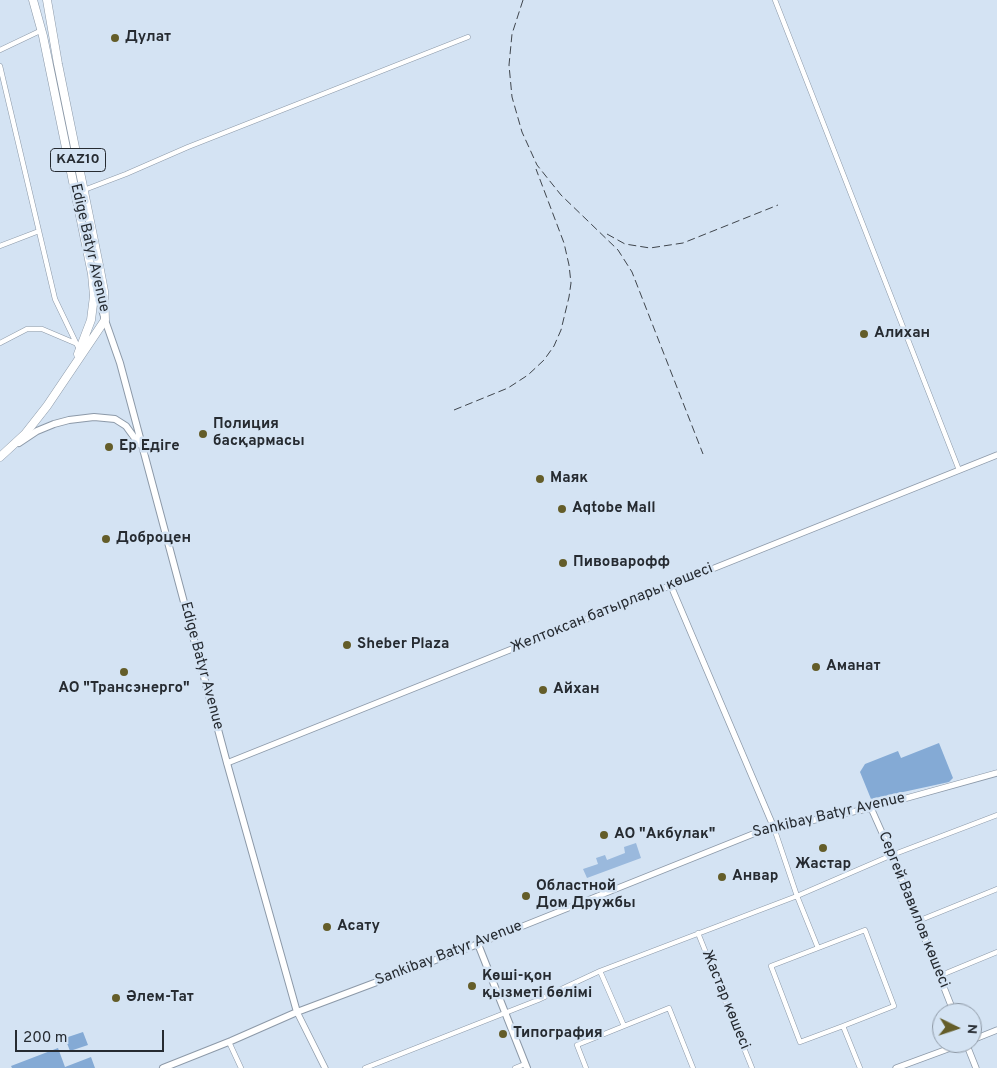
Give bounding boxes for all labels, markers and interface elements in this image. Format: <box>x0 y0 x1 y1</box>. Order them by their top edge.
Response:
place label: Дулат <box>125 29 171 47</box>
marker: Дулат <box>109 32 121 44</box>
road number: KAZ10 <box>50 148 106 172</box>
street label: Edige Batyr Avenue <box>65 182 113 314</box>
place label: Алихан <box>874 325 930 343</box>
marker: Алихан <box>858 328 870 340</box>
place label: Полиция басқармасы <box>213 416 305 451</box>
marker: Полиция басқармасы <box>197 428 209 440</box>
place label: Ер Едіге <box>119 438 180 456</box>
marker: Ер Едіге <box>103 441 115 453</box>
place label: Маяк <box>550 470 588 488</box>
marker: Маяк <box>534 473 546 485</box>
place label: Aqtobe Mall <box>572 500 656 518</box>
marker: Aqtobe Mall <box>556 503 568 515</box>
place label: Доброцен <box>116 530 191 548</box>
marker: Доброцен <box>100 533 112 545</box>
place label: Пивоварофф <box>573 554 670 572</box>
marker: Пивоварофф <box>557 557 569 569</box>
street label: Желтоксан батырлары көшесі <box>508 560 716 658</box>
street label: Edige Batyr Avenue <box>175 600 227 732</box>
place label: Sheber Plaza <box>357 636 449 654</box>
marker: Sheber Plaza <box>341 639 353 651</box>
place label: Аманат <box>826 658 881 676</box>
marker: Аманат <box>810 661 822 673</box>
marker: АО "Трансэнерго" <box>118 666 130 678</box>
place label: АО "Трансэнерго" <box>58 680 190 698</box>
place label: Айхан <box>553 681 600 699</box>
marker: Айхан <box>537 684 549 696</box>
street label: Sankibay Batyr Avenue <box>751 790 907 842</box>
place label: АО "Акбулак" <box>614 826 715 844</box>
marker: АО "Акбулак" <box>598 829 610 841</box>
street label: Сергей Вавилов көшесі <box>873 829 953 991</box>
marker: Жастар <box>817 842 829 854</box>
place label: Жастар <box>795 856 851 874</box>
place label: Анвар <box>732 868 778 886</box>
marker: Анвар <box>716 871 728 883</box>
place label: Областной Дом Дружбы <box>536 878 636 913</box>
marker: Областной Дом Дружбы <box>520 890 532 902</box>
place label: Асату <box>337 918 380 936</box>
street label: Sankibay Batyr Avenue <box>373 918 525 990</box>
marker: Асату <box>321 921 333 933</box>
street label: Жастар көшесі <box>697 948 753 1052</box>
place label: Көші-қон қызметі бөлімі <box>482 968 592 1003</box>
marker: Көші-қон қызметі бөлімі <box>466 980 478 992</box>
place label: Әлем-Тат <box>126 989 194 1007</box>
marker: Әлем-Тат <box>110 992 122 1004</box>
north arrow <box>932 1003 982 1053</box>
scale bar <box>18 1020 166 1052</box>
text: N <box>963 1023 980 1035</box>
place label: Типография <box>513 1025 603 1043</box>
marker: Типография <box>497 1028 509 1040</box>
text: 200 m <box>23 1029 68 1048</box>

